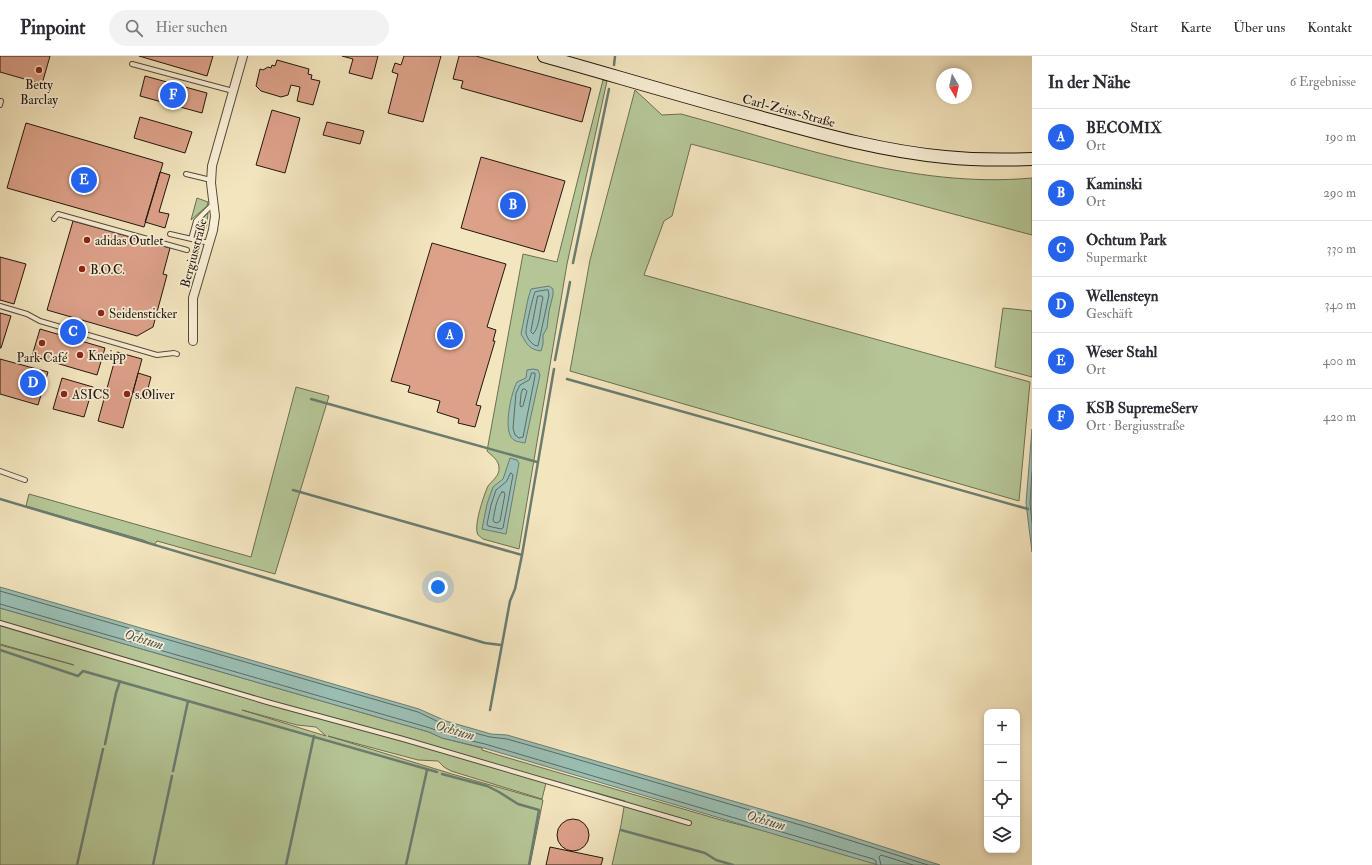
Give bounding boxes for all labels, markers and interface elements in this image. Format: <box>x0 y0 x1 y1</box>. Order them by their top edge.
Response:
search box <box>109 10 389 46</box>
text: Pinpoint <box>20 16 85 40</box>
icon: search <box>123 17 145 39</box>
text: Hier suchen <box>155 18 227 37</box>
text: Start <box>1130 19 1158 36</box>
text: Karte <box>1180 19 1211 36</box>
text: Über uns <box>1233 19 1285 36</box>
text: Kontakt <box>1307 19 1352 36</box>
marker: Betty Barclay <box>34 65 44 75</box>
north arrow <box>936 68 972 104</box>
text: In der Nähe <box>1048 72 1130 93</box>
text: 6 Ergebnisse <box>1290 74 1356 90</box>
place label: Betty Barclay <box>20 77 58 109</box>
pin: F <box>160 80 186 110</box>
street label: Carl-Zeiss-Straße <box>741 91 838 131</box>
text: BECOMIX <box>1086 119 1162 138</box>
text: A <box>1057 129 1065 145</box>
text: 190 m <box>1325 129 1356 145</box>
text: Ort <box>1086 138 1106 154</box>
pin: E <box>71 165 97 195</box>
text: Kaminski <box>1086 175 1142 194</box>
text: B <box>1057 185 1065 201</box>
text: 290 m <box>1323 185 1356 201</box>
pin: B <box>500 190 526 220</box>
text: Ort <box>1086 194 1106 210</box>
street label: Bergiusstraße <box>177 216 211 290</box>
text: Ochtum Park <box>1086 231 1167 250</box>
place label: adidas Outlet <box>95 233 164 249</box>
marker: adidas Outlet <box>82 235 92 245</box>
text: C <box>1056 241 1066 257</box>
text: 330 m <box>1327 241 1356 257</box>
text: Supermarkt <box>1086 250 1147 266</box>
place label: B.O.C. <box>90 262 125 278</box>
marker: B.O.C. <box>77 264 87 274</box>
text: Wellensteyn <box>1086 287 1158 306</box>
text: D <box>1056 297 1066 313</box>
text: 340 m <box>1325 297 1356 313</box>
place label: Seidensticker <box>109 306 177 322</box>
text: Geschäft <box>1086 306 1133 322</box>
marker: Seidensticker <box>96 308 106 318</box>
pin: C <box>60 317 86 347</box>
pin: A <box>437 320 463 350</box>
marker: Park Café <box>37 338 47 348</box>
text: Weser Stahl <box>1086 343 1157 362</box>
place label: Kneipp <box>88 348 126 365</box>
place label: Park Café <box>17 350 68 366</box>
marker: Kneipp <box>75 350 85 360</box>
text: E <box>1056 353 1066 369</box>
text: 400 m <box>1323 353 1356 369</box>
text: Ort <box>1086 362 1106 378</box>
pin: D <box>20 368 46 398</box>
place label: ASICS <box>71 387 109 403</box>
place label: s.Oliver <box>135 387 175 403</box>
marker: ASICS <box>59 389 69 399</box>
marker: s.Oliver <box>122 389 132 399</box>
text: KSB SupremeServ <box>1086 399 1198 418</box>
text: F <box>1057 409 1065 425</box>
text: 420 m <box>1323 409 1356 425</box>
text: Ort · Bergiusstraße <box>1086 418 1185 434</box>
your location <box>428 577 448 597</box>
water label: Ochtum <box>122 626 165 653</box>
map controls <box>984 709 1020 853</box>
button: + <box>984 709 1020 745</box>
water label: Ochtum <box>433 717 476 744</box>
button: − <box>984 745 1020 781</box>
button: locate <box>984 781 1020 817</box>
water label: Ochtum <box>744 807 787 834</box>
button: layers <box>984 817 1020 853</box>

